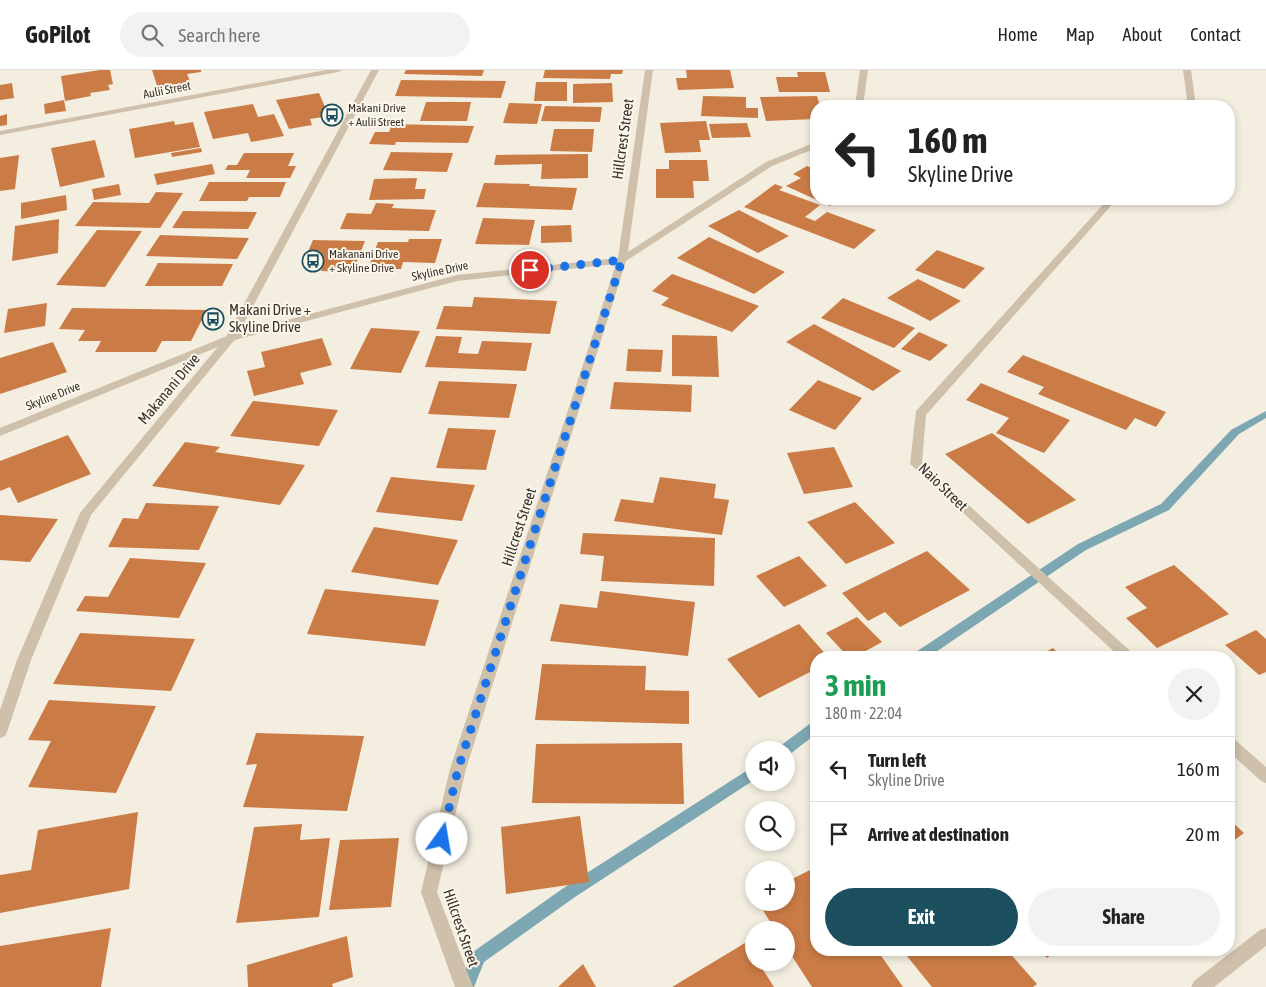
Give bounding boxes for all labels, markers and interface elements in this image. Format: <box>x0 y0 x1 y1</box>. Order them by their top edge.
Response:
search box <box>120 12 470 57</box>
text: GoPilot <box>25 21 90 48</box>
icon: search <box>138 21 166 49</box>
text: Search here <box>178 24 260 46</box>
text: Home <box>998 24 1038 45</box>
text: Map <box>1066 24 1095 45</box>
text: About <box>1123 24 1162 45</box>
text: Contact <box>1190 24 1241 45</box>
street label: Aulii Street <box>142 78 193 101</box>
street label: Hillcrest Street <box>608 97 637 180</box>
place label: Makani Drive + Aulii Street <box>348 101 406 129</box>
bus stop icon: Makani Drive + Aulii Street <box>320 103 344 127</box>
icon: left <box>825 120 890 185</box>
text: 160 m <box>908 120 987 160</box>
text: Skyline Drive <box>908 161 1013 187</box>
place label: Makanani Drive + Skyline Drive <box>329 247 398 275</box>
bus stop icon: Makanani Drive + Skyline Drive <box>301 249 325 273</box>
pin <box>509 249 551 291</box>
icon: arrive <box>516 256 544 284</box>
street label: Skyline Drive <box>410 258 470 284</box>
place label: Makani Drive + Skyline Drive <box>229 301 312 335</box>
bus stop icon: Makani Drive + Skyline Drive <box>201 307 225 331</box>
street label: Makanani Drive <box>134 350 203 427</box>
street label: Skyline Drive <box>24 379 82 413</box>
street label: Naio Street <box>915 459 971 514</box>
street label: Hillcrest Street <box>498 486 539 568</box>
text: 3 min <box>825 668 886 702</box>
button: close <box>1168 668 1220 720</box>
text: 180 m · 22:04 <box>825 704 902 722</box>
map controls <box>745 741 795 971</box>
button: sound <box>745 741 795 791</box>
text: Turn left <box>868 749 926 771</box>
icon: left <box>825 755 853 783</box>
text: 160 m <box>1177 758 1220 780</box>
text: Skyline Drive <box>868 771 945 789</box>
button: search <box>745 801 795 851</box>
position arrow <box>415 812 467 864</box>
icon: arrive <box>825 820 853 848</box>
text: Arrive at destination <box>868 823 1009 845</box>
text: 20 m <box>1186 823 1220 845</box>
button: + <box>745 861 795 911</box>
street label: Hillcrest Street <box>440 887 483 969</box>
button: Exit <box>825 888 1018 946</box>
button: Share <box>1028 888 1220 946</box>
button: − <box>745 921 795 971</box>

